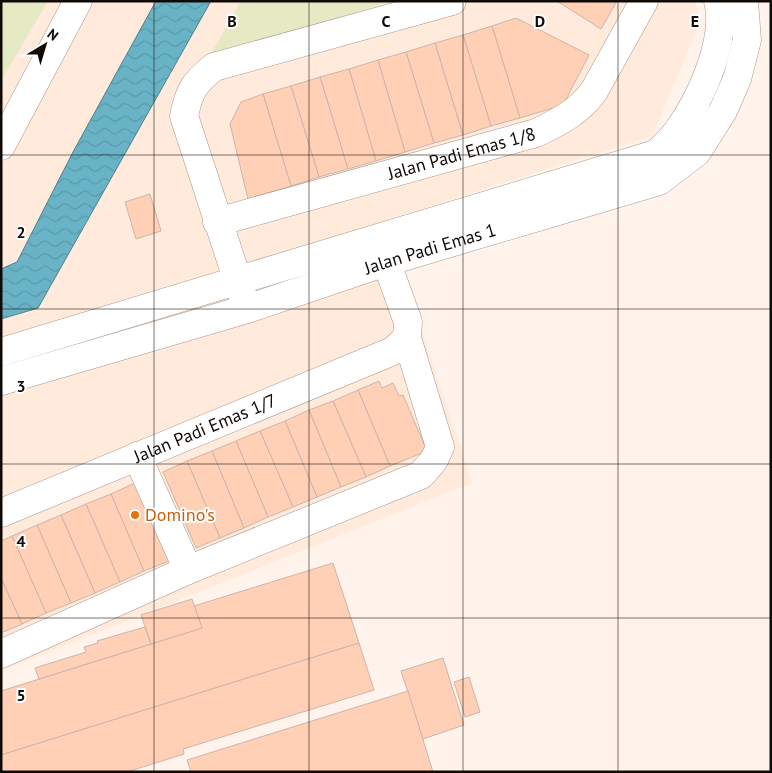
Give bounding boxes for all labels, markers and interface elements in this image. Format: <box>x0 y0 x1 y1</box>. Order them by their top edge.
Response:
text: B <box>227 11 237 31</box>
text: C <box>382 11 391 31</box>
text: D <box>535 11 545 31</box>
text: E <box>691 11 699 31</box>
north arrow <box>20 20 70 70</box>
text: N <box>44 25 62 45</box>
street label: Jalan Padi Emas 1/8 <box>384 122 538 185</box>
street label: Jalan Padi Emas 1 <box>360 218 498 280</box>
text: 2 <box>16 222 26 242</box>
text: 3 <box>16 376 26 396</box>
street label: Jalan Padi Emas 1/7 <box>129 388 280 468</box>
place label: Domino's <box>145 503 215 526</box>
marker: Domino's <box>129 509 141 521</box>
text: 4 <box>16 531 26 551</box>
text: 5 <box>16 685 26 705</box>

